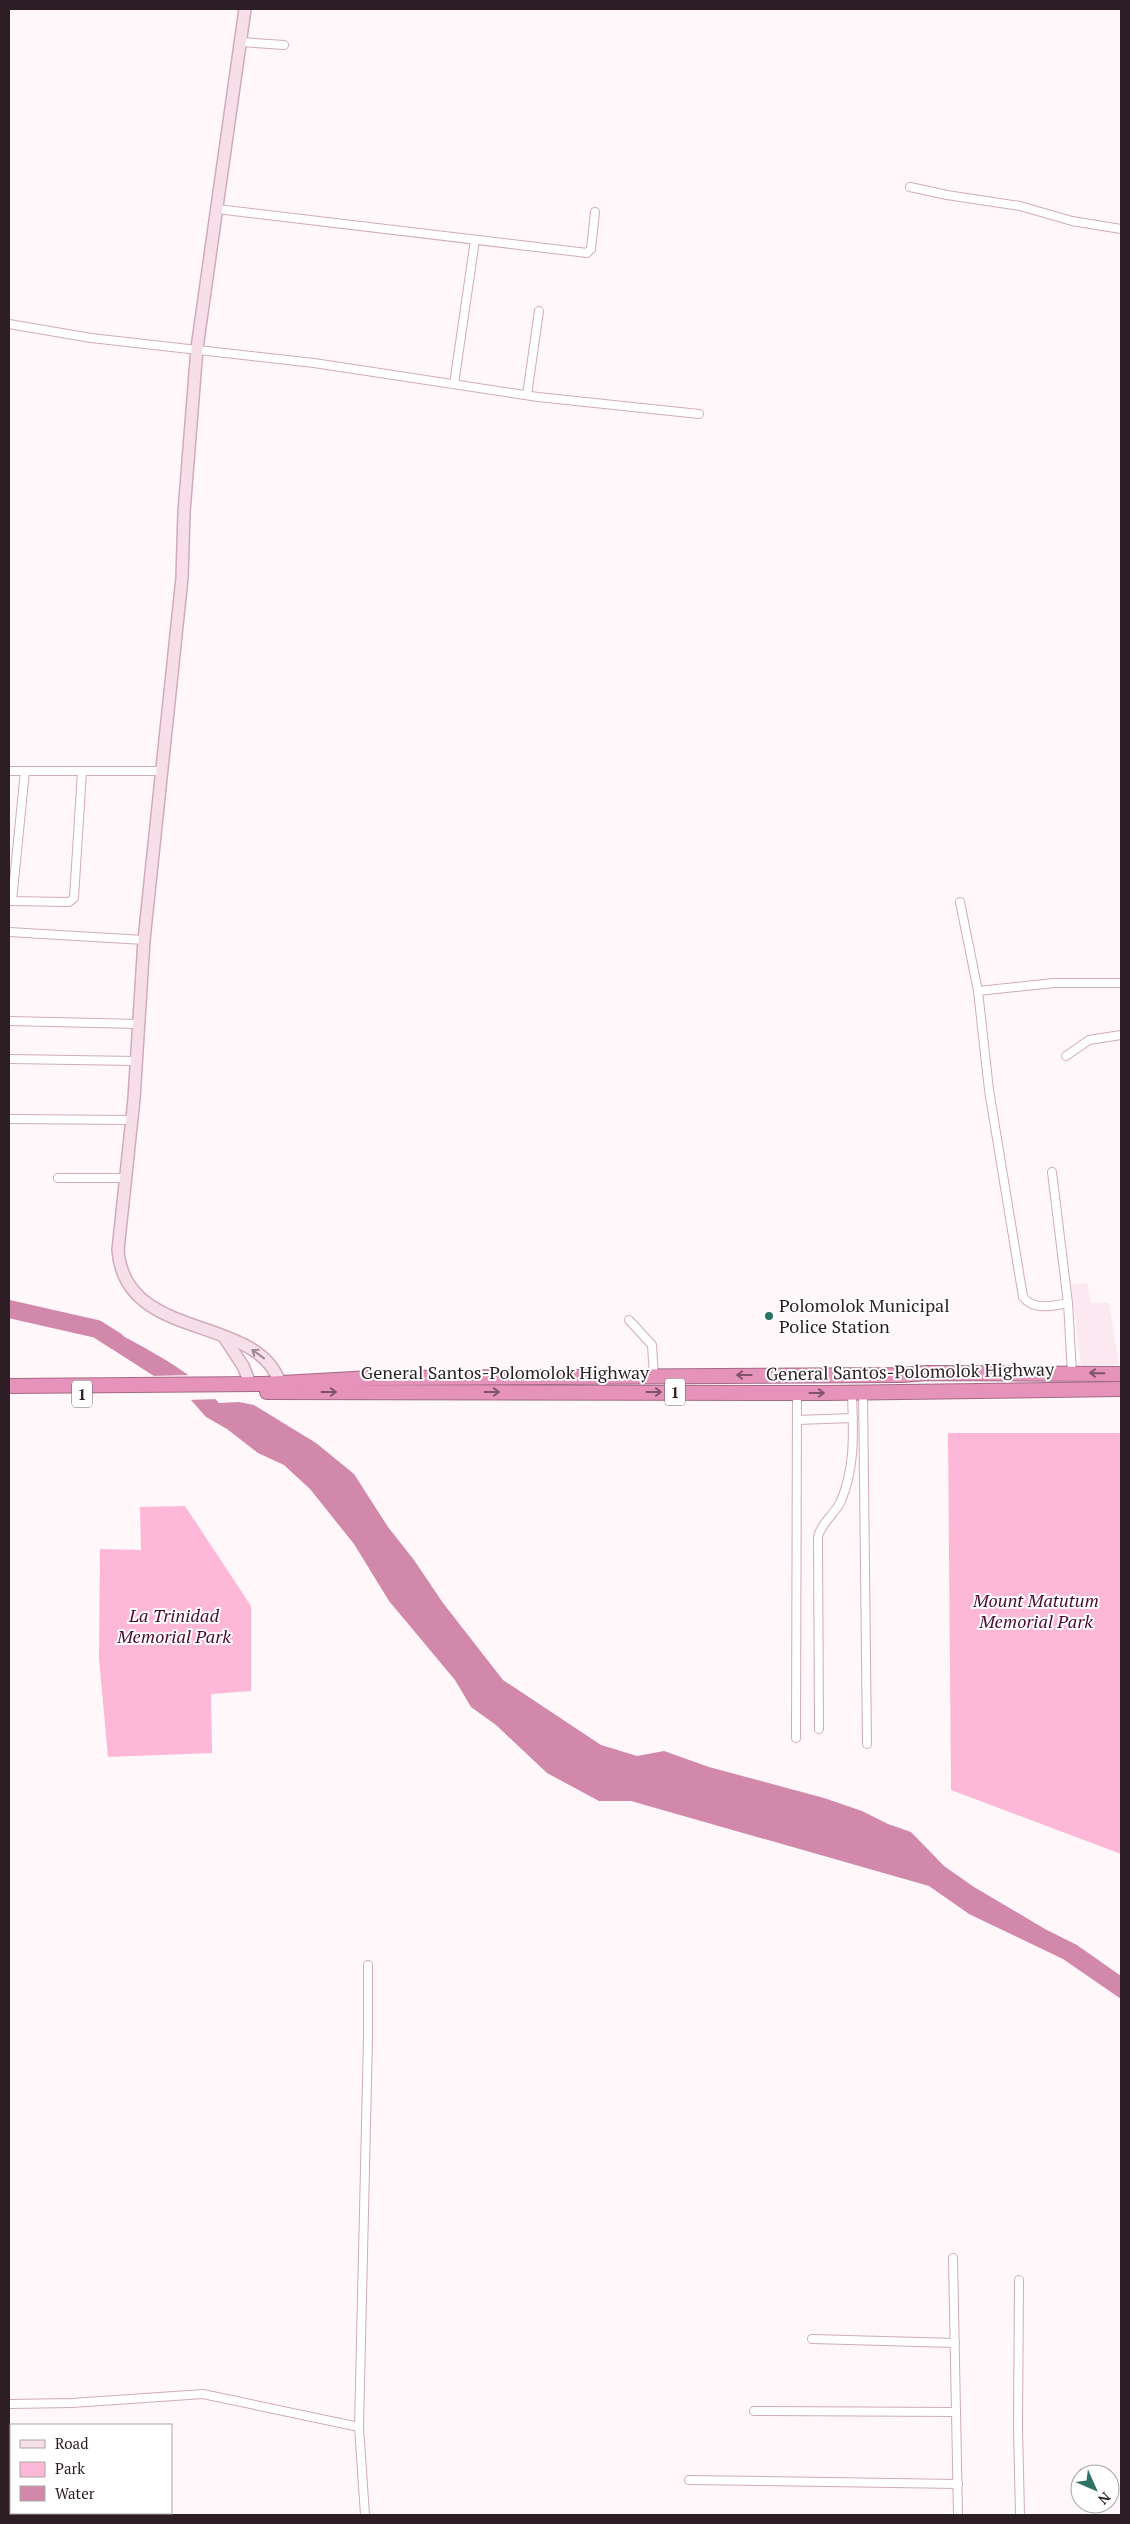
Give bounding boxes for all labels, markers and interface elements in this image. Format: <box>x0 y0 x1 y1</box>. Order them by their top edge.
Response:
place label: Polomolok Municipal Police Station <box>779 1293 950 1338</box>
marker: Polomolok Municipal Police Station <box>763 1310 775 1322</box>
one-way arrow <box>251 1349 265 1359</box>
street label: General Santos-Polomolok Highway <box>766 1356 1055 1386</box>
street label: General Santos-Polomolok Highway <box>361 1360 650 1384</box>
one-way arrow <box>1089 1368 1106 1378</box>
one-way arrow <box>736 1370 752 1380</box>
road number: 1 <box>665 1378 685 1405</box>
road number: 1 <box>72 1380 92 1408</box>
one-way arrow <box>321 1387 337 1397</box>
one-way arrow <box>484 1387 500 1397</box>
one-way arrow <box>646 1387 662 1397</box>
one-way arrow <box>808 1388 825 1398</box>
park label: Mount Matutum Memorial Park <box>972 1588 1099 1633</box>
park label: La Trinidad Memorial Park <box>116 1603 231 1648</box>
legend <box>10 2424 172 2514</box>
text: Road <box>55 2433 88 2453</box>
text: Park <box>55 2458 85 2478</box>
north arrow <box>1070 2464 1120 2514</box>
text: Water <box>55 2483 95 2503</box>
text: N <box>1094 2488 1115 2509</box>

